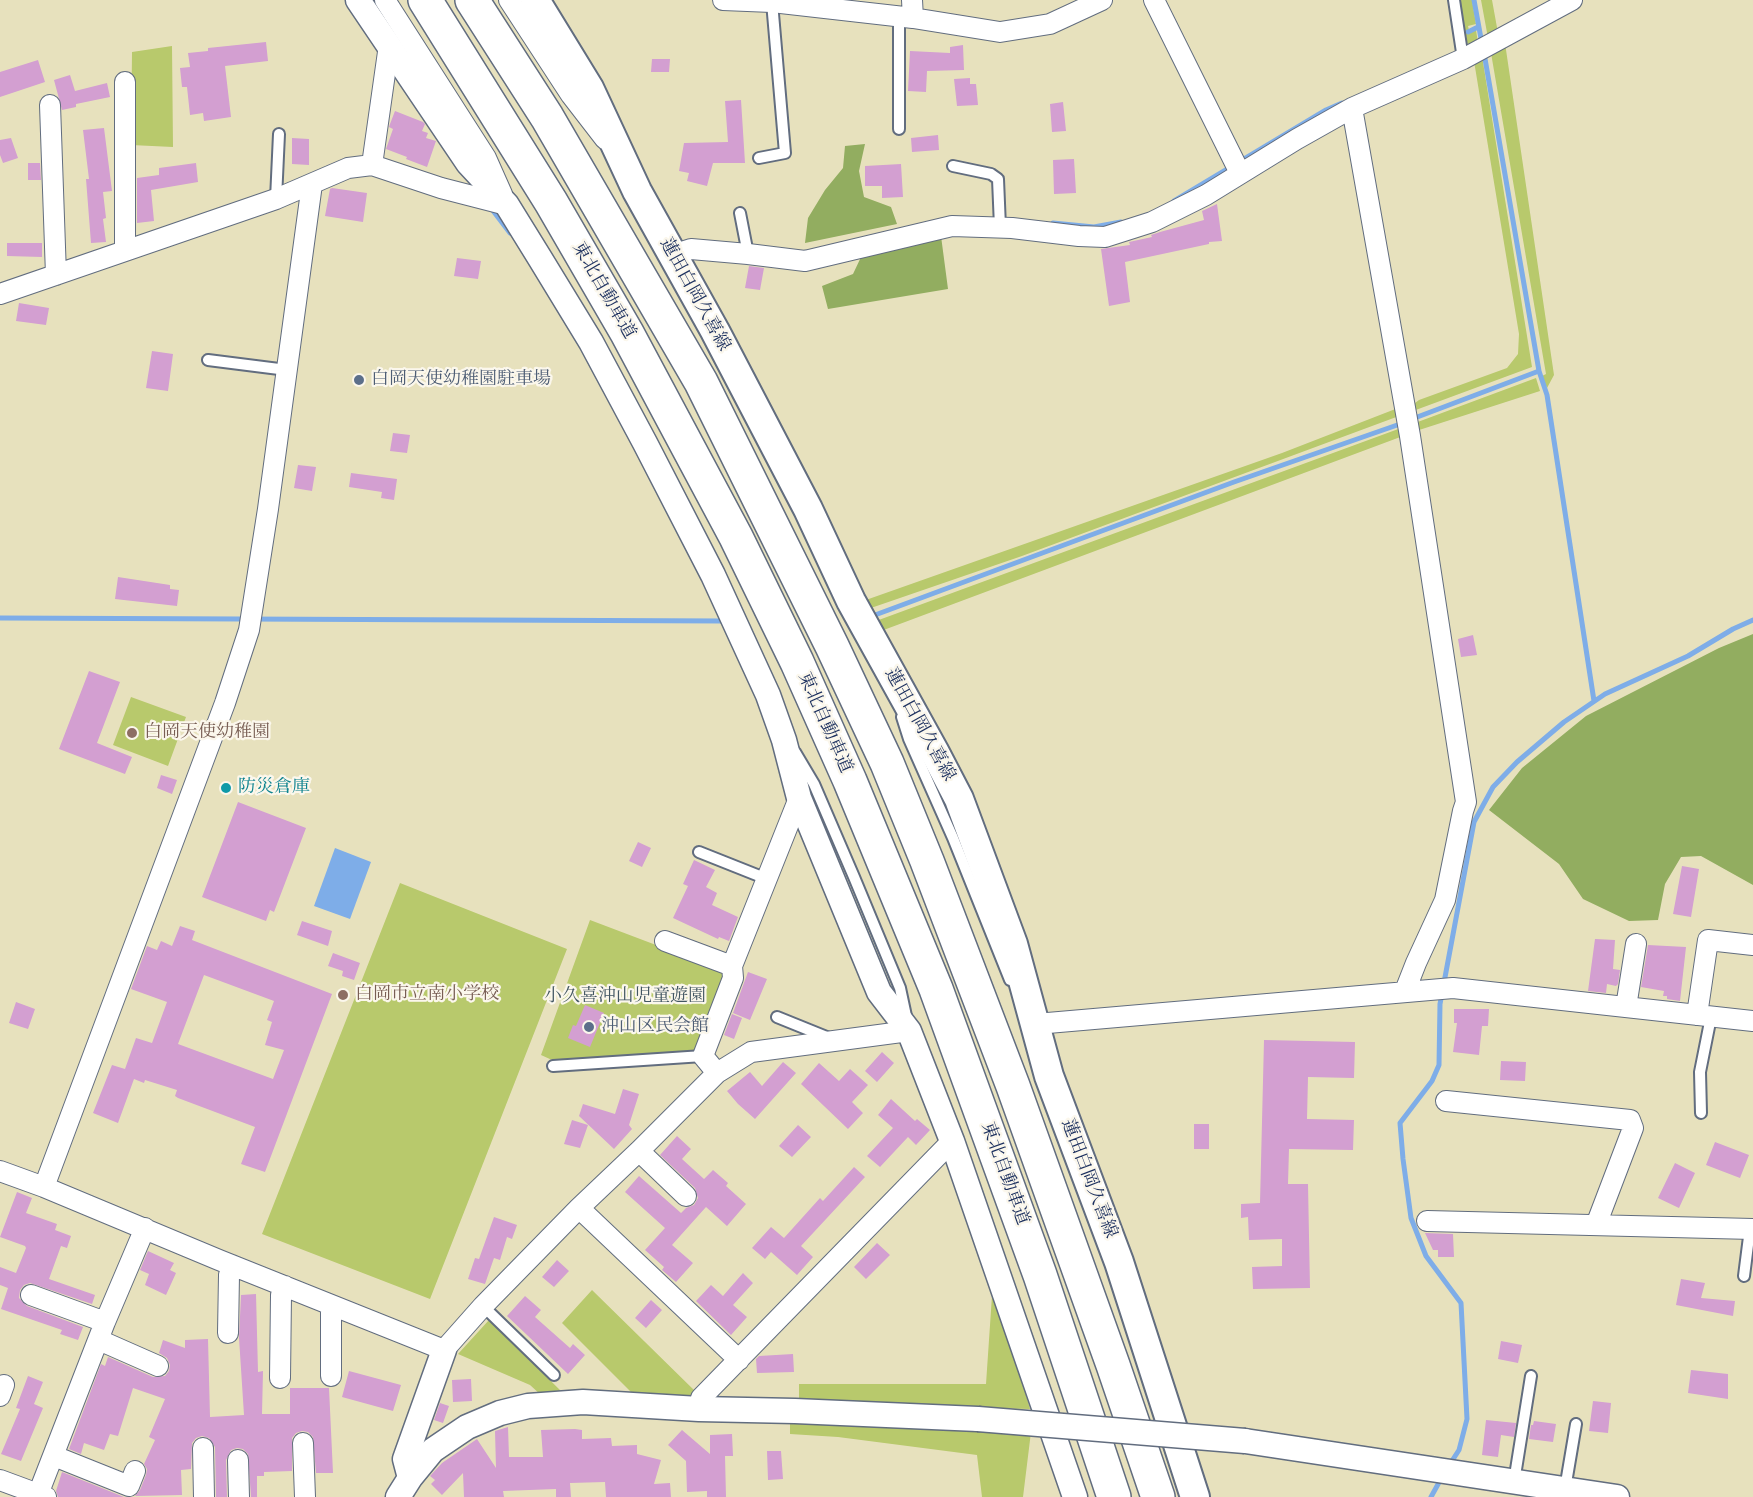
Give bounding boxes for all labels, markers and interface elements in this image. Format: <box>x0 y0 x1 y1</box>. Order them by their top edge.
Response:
street label: 蓮田白岡久喜線 <box>654 235 734 355</box>
street label: 東北自動車道 <box>567 239 639 343</box>
place label: 白岡天使幼稚園駐車場 <box>371 369 551 391</box>
marker: 白岡天使幼稚園駐車場 <box>352 373 366 387</box>
street label: 蓮田白岡久喜線 <box>879 665 959 785</box>
street label: 東北自動車道 <box>792 669 856 777</box>
place label: 白岡天使幼稚園 <box>144 722 270 744</box>
marker: 白岡天使幼稚園 <box>125 726 139 740</box>
place label: 防災倉庫 <box>238 777 310 799</box>
marker: 防災倉庫 <box>219 781 233 795</box>
place label: 白岡市立南小学校 <box>355 984 499 1006</box>
park label: 小久喜沖山児童遊園 <box>544 986 706 1008</box>
marker: 白岡市立南小学校 <box>336 988 350 1002</box>
place label: 沖山区民会館 <box>601 1016 709 1038</box>
marker: 沖山区民会館 <box>582 1020 596 1034</box>
street label: 蓮田白岡久喜線 <box>1055 1116 1121 1242</box>
street label: 東北自動車道 <box>975 1120 1033 1228</box>

